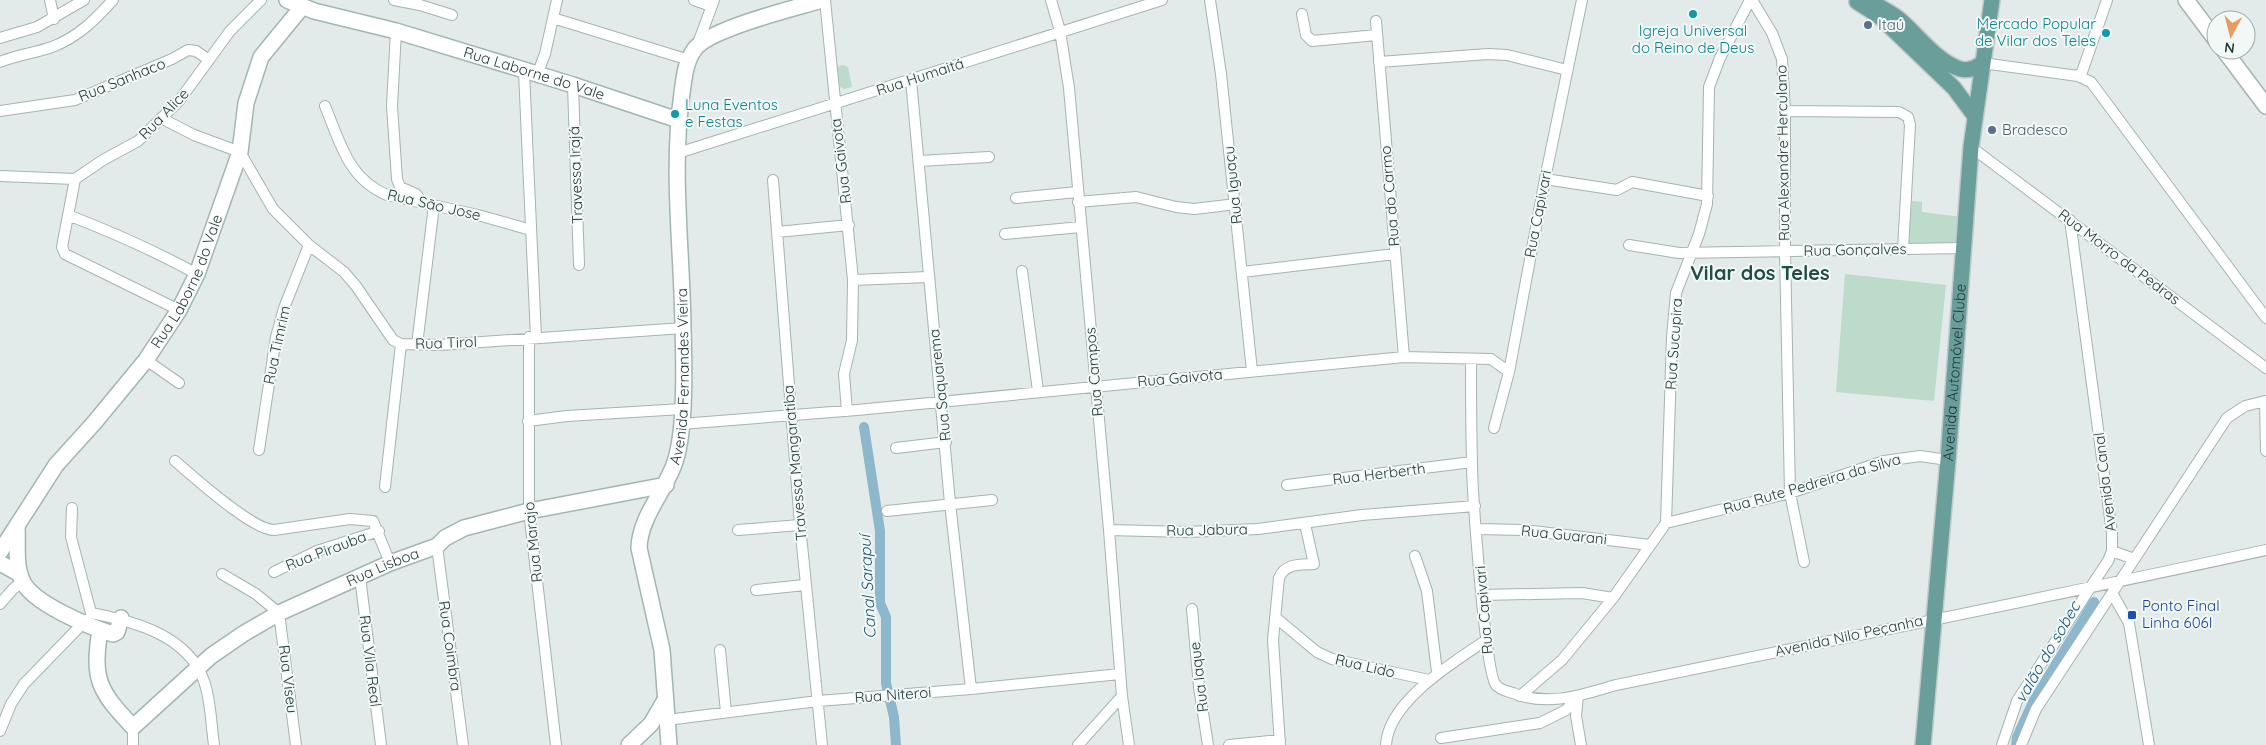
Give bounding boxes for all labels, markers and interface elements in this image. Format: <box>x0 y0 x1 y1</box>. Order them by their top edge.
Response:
marker: Igreja Universal do Reino de Deus <box>1687 8 1699 20</box>
north arrow <box>2206 10 2256 60</box>
place label: Mercado Popular de Vilar dos Teles <box>1975 14 2096 50</box>
place label: Itaú <box>1878 15 1904 34</box>
marker: Itaú <box>1862 19 1874 31</box>
place label: Igreja Universal do Reino de Deus <box>1632 21 1754 57</box>
marker: Mercado Popular de Vilar dos Teles <box>2100 27 2112 39</box>
text: N <box>2223 38 2236 57</box>
street label: Rua Laborne do Vale <box>461 42 607 104</box>
street label: Rua Sanhaco <box>75 53 168 106</box>
street label: Rua Humaitá <box>874 53 966 100</box>
street label: Rua Alexandre Herculano <box>1771 65 1794 241</box>
street label: Rua Alice <box>134 84 193 143</box>
place label: Luna Eventos e Festas <box>685 95 778 131</box>
marker: Luna Eventos e Festas <box>669 108 681 120</box>
street label: Rua Gaivota <box>826 117 855 205</box>
place label: Bradesco <box>2002 120 2068 139</box>
marker: Bradesco <box>1986 124 1998 136</box>
street label: Travessa Irajá <box>564 126 587 224</box>
street label: Rua Iguaçu <box>1219 145 1246 225</box>
street label: Rua do Carmo <box>1376 145 1403 247</box>
street label: Rua Capivari <box>1520 169 1555 259</box>
street label: Rua Sāo Jose <box>385 185 483 225</box>
street label: Rua Morro da Pedras <box>2055 205 2184 309</box>
street label: Rua Laborne do Vale <box>146 212 226 352</box>
street label: Rua Gonçalves <box>1803 239 1907 260</box>
district label: Vilar dos Teles <box>1690 260 1830 285</box>
street label: Avenida Automóvel Clube <box>1938 283 1970 462</box>
street label: Avenida Fernandes Vieira <box>665 288 693 467</box>
street label: Rua Sucupira <box>1661 297 1686 390</box>
street label: Rua Timrim <box>259 304 294 386</box>
street label: Rua Campos <box>1080 327 1107 417</box>
street label: Rua Saquarema <box>924 328 955 442</box>
street label: Rua Tirol <box>415 332 477 353</box>
street label: Rua Gaivota <box>1136 364 1223 391</box>
street label: Travessa Mangaratiba <box>778 384 811 542</box>
street label: Avenida Canal <box>2089 431 2120 533</box>
street label: Rua Rute Pedreira da Silva <box>1721 449 1903 518</box>
street label: Rua Herberth <box>1331 458 1427 489</box>
street label: Rua Marajo <box>519 501 546 583</box>
street label: Rua Jabura <box>1166 519 1248 540</box>
street label: Rua Guarani <box>1520 521 1608 548</box>
street label: Rua Pirauba <box>283 526 369 575</box>
water label: Canal Sarapuí <box>854 531 880 639</box>
street label: Rua Lisboa <box>343 543 422 590</box>
street label: Rua Capivari <box>1470 565 1497 655</box>
water label: valão do sobec <box>2010 596 2085 706</box>
place label: Ponto Final Linha 606I <box>2142 596 2220 632</box>
street label: Rua Coimbra <box>435 599 466 692</box>
marker: Ponto Final Linha 606I <box>2126 609 2138 621</box>
street label: Avenida Nilo Peçanha <box>1773 611 1925 660</box>
street label: Rua Vila Real <box>355 614 386 708</box>
street label: Rua Iaque <box>1185 641 1212 713</box>
street label: Rua Viseu <box>275 644 302 714</box>
street label: Rua Lido <box>1333 649 1397 682</box>
street label: Rua Niteroi <box>854 682 932 707</box>

